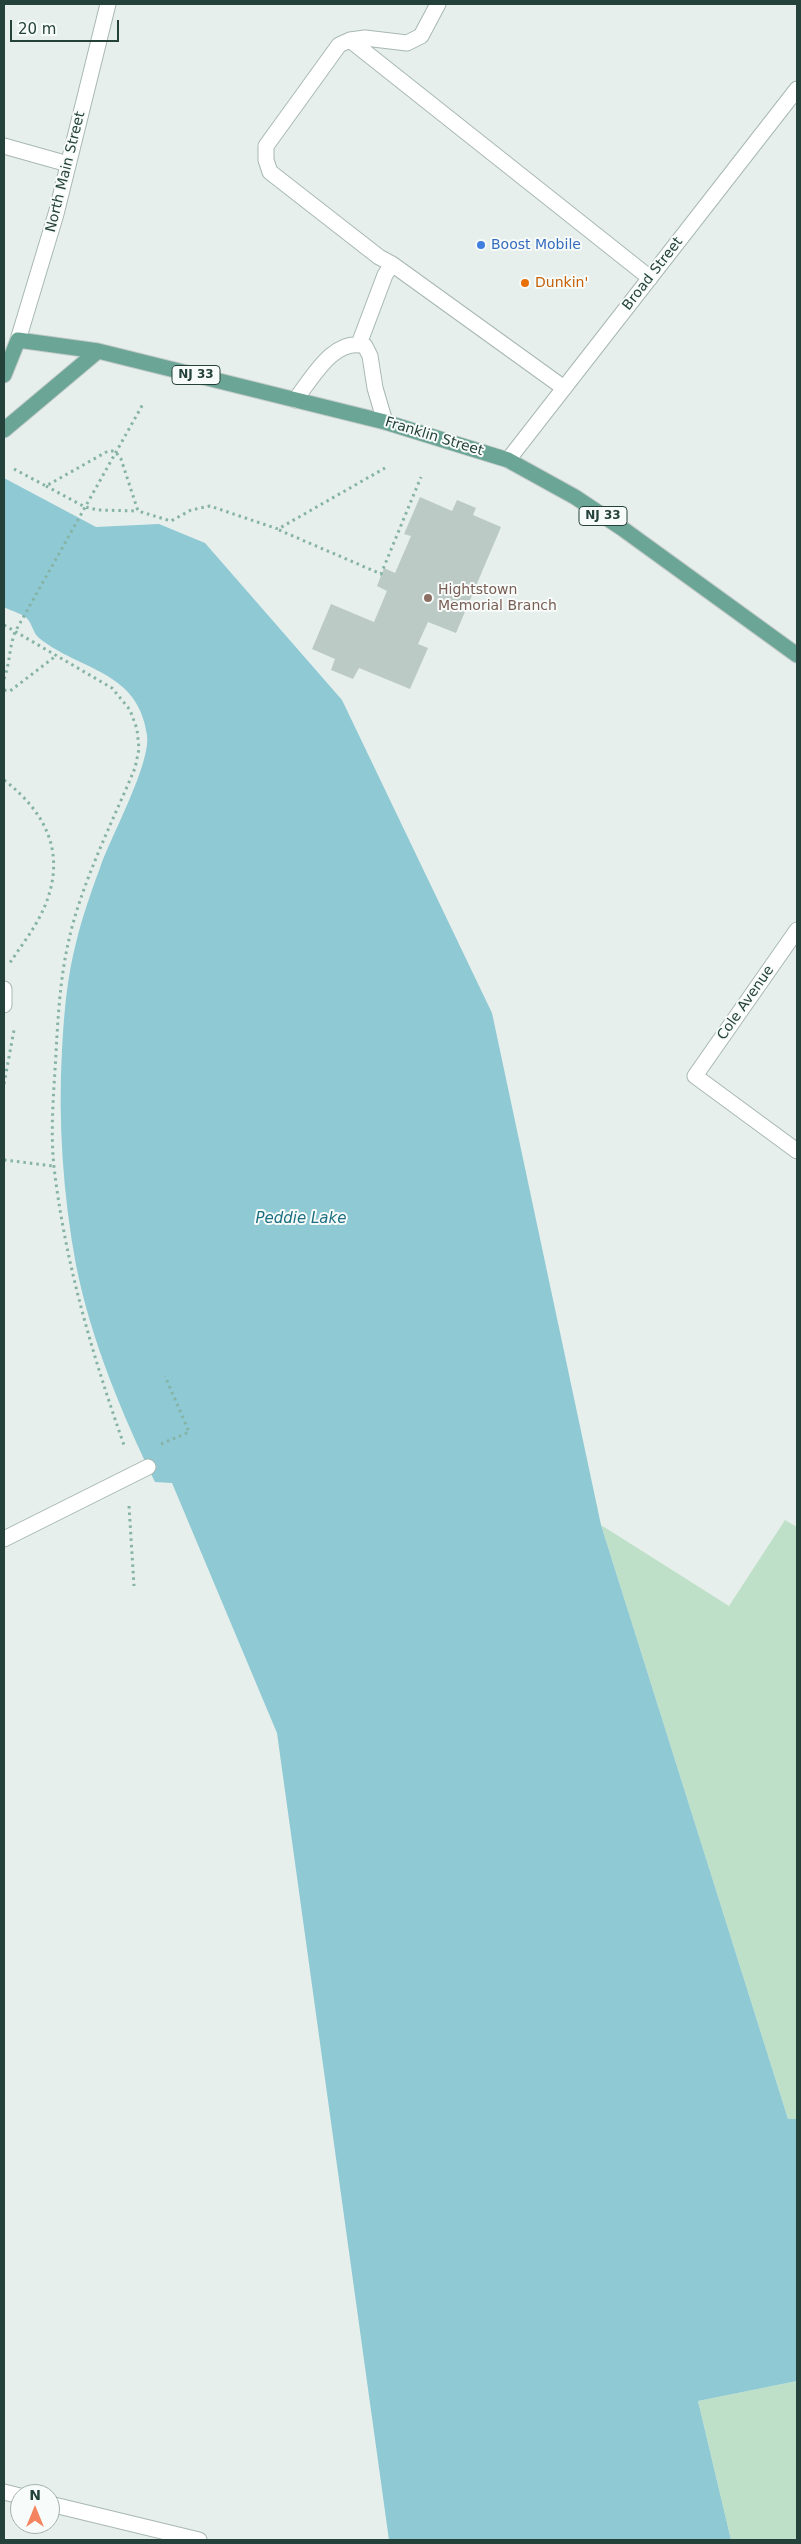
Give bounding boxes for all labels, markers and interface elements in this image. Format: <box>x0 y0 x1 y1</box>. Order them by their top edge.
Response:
scale bar <box>12 10 121 42</box>
text: 20 m <box>18 20 56 38</box>
street label: North Main Street <box>43 110 89 234</box>
street label: Broad Street <box>619 234 687 314</box>
place label: Boost Mobile <box>491 237 581 253</box>
marker: Boost Mobile <box>475 239 487 251</box>
place label: Dunkin' <box>535 275 588 291</box>
marker: Dunkin' <box>519 277 531 289</box>
road number: NJ 33 <box>172 366 220 384</box>
street label: Franklin Street <box>383 414 485 460</box>
road number: NJ 33 <box>579 506 627 526</box>
place label: Hightstown Memorial Branch <box>438 582 557 614</box>
marker: Hightstown Memorial Branch <box>422 592 434 604</box>
street label: Cole Avenue <box>714 962 778 1044</box>
water label: Peddie Lake <box>256 1210 346 1228</box>
north arrow <box>10 2484 60 2534</box>
text: N <box>29 2487 41 2503</box>

